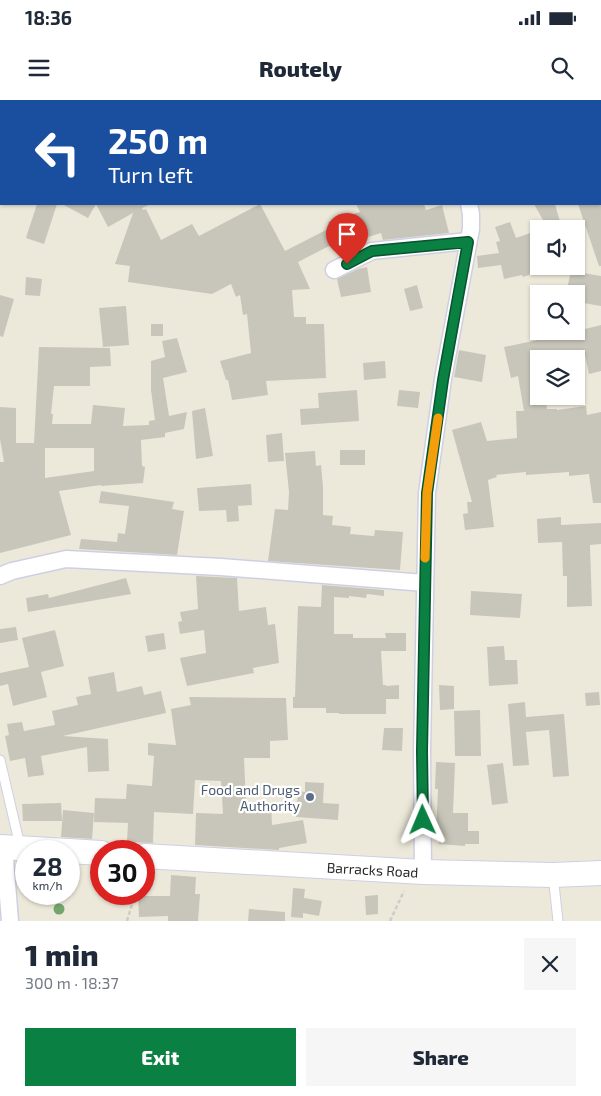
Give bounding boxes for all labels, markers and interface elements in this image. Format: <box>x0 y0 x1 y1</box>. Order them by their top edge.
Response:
text: 18:36 <box>25 6 72 29</box>
icon: menu <box>25 54 53 82</box>
icon: search <box>548 54 576 82</box>
text: Routely <box>259 55 342 81</box>
text: 250 m <box>108 119 208 161</box>
icon: left <box>25 120 90 185</box>
text: Turn left <box>108 161 193 187</box>
pin <box>326 213 368 264</box>
icon: arrive <box>333 220 361 248</box>
map controls <box>530 220 585 405</box>
button: sound <box>530 220 585 275</box>
button: search <box>530 285 585 340</box>
button: layers <box>530 350 585 405</box>
place label: Food and Drugs Authority <box>201 781 301 814</box>
marker: Food and Drugs Authority <box>304 791 316 803</box>
position arrow <box>396 793 448 845</box>
speed limit sign: 30 <box>90 840 155 905</box>
text: 28 <box>32 851 63 881</box>
street label: Barracks Road <box>326 858 419 880</box>
text: km/h <box>33 878 62 892</box>
text: 1 min <box>25 936 99 972</box>
button: close <box>524 938 576 990</box>
text: 300 m · 18:37 <box>25 973 119 992</box>
button: Exit <box>25 1028 296 1086</box>
button: Share <box>306 1028 576 1086</box>

